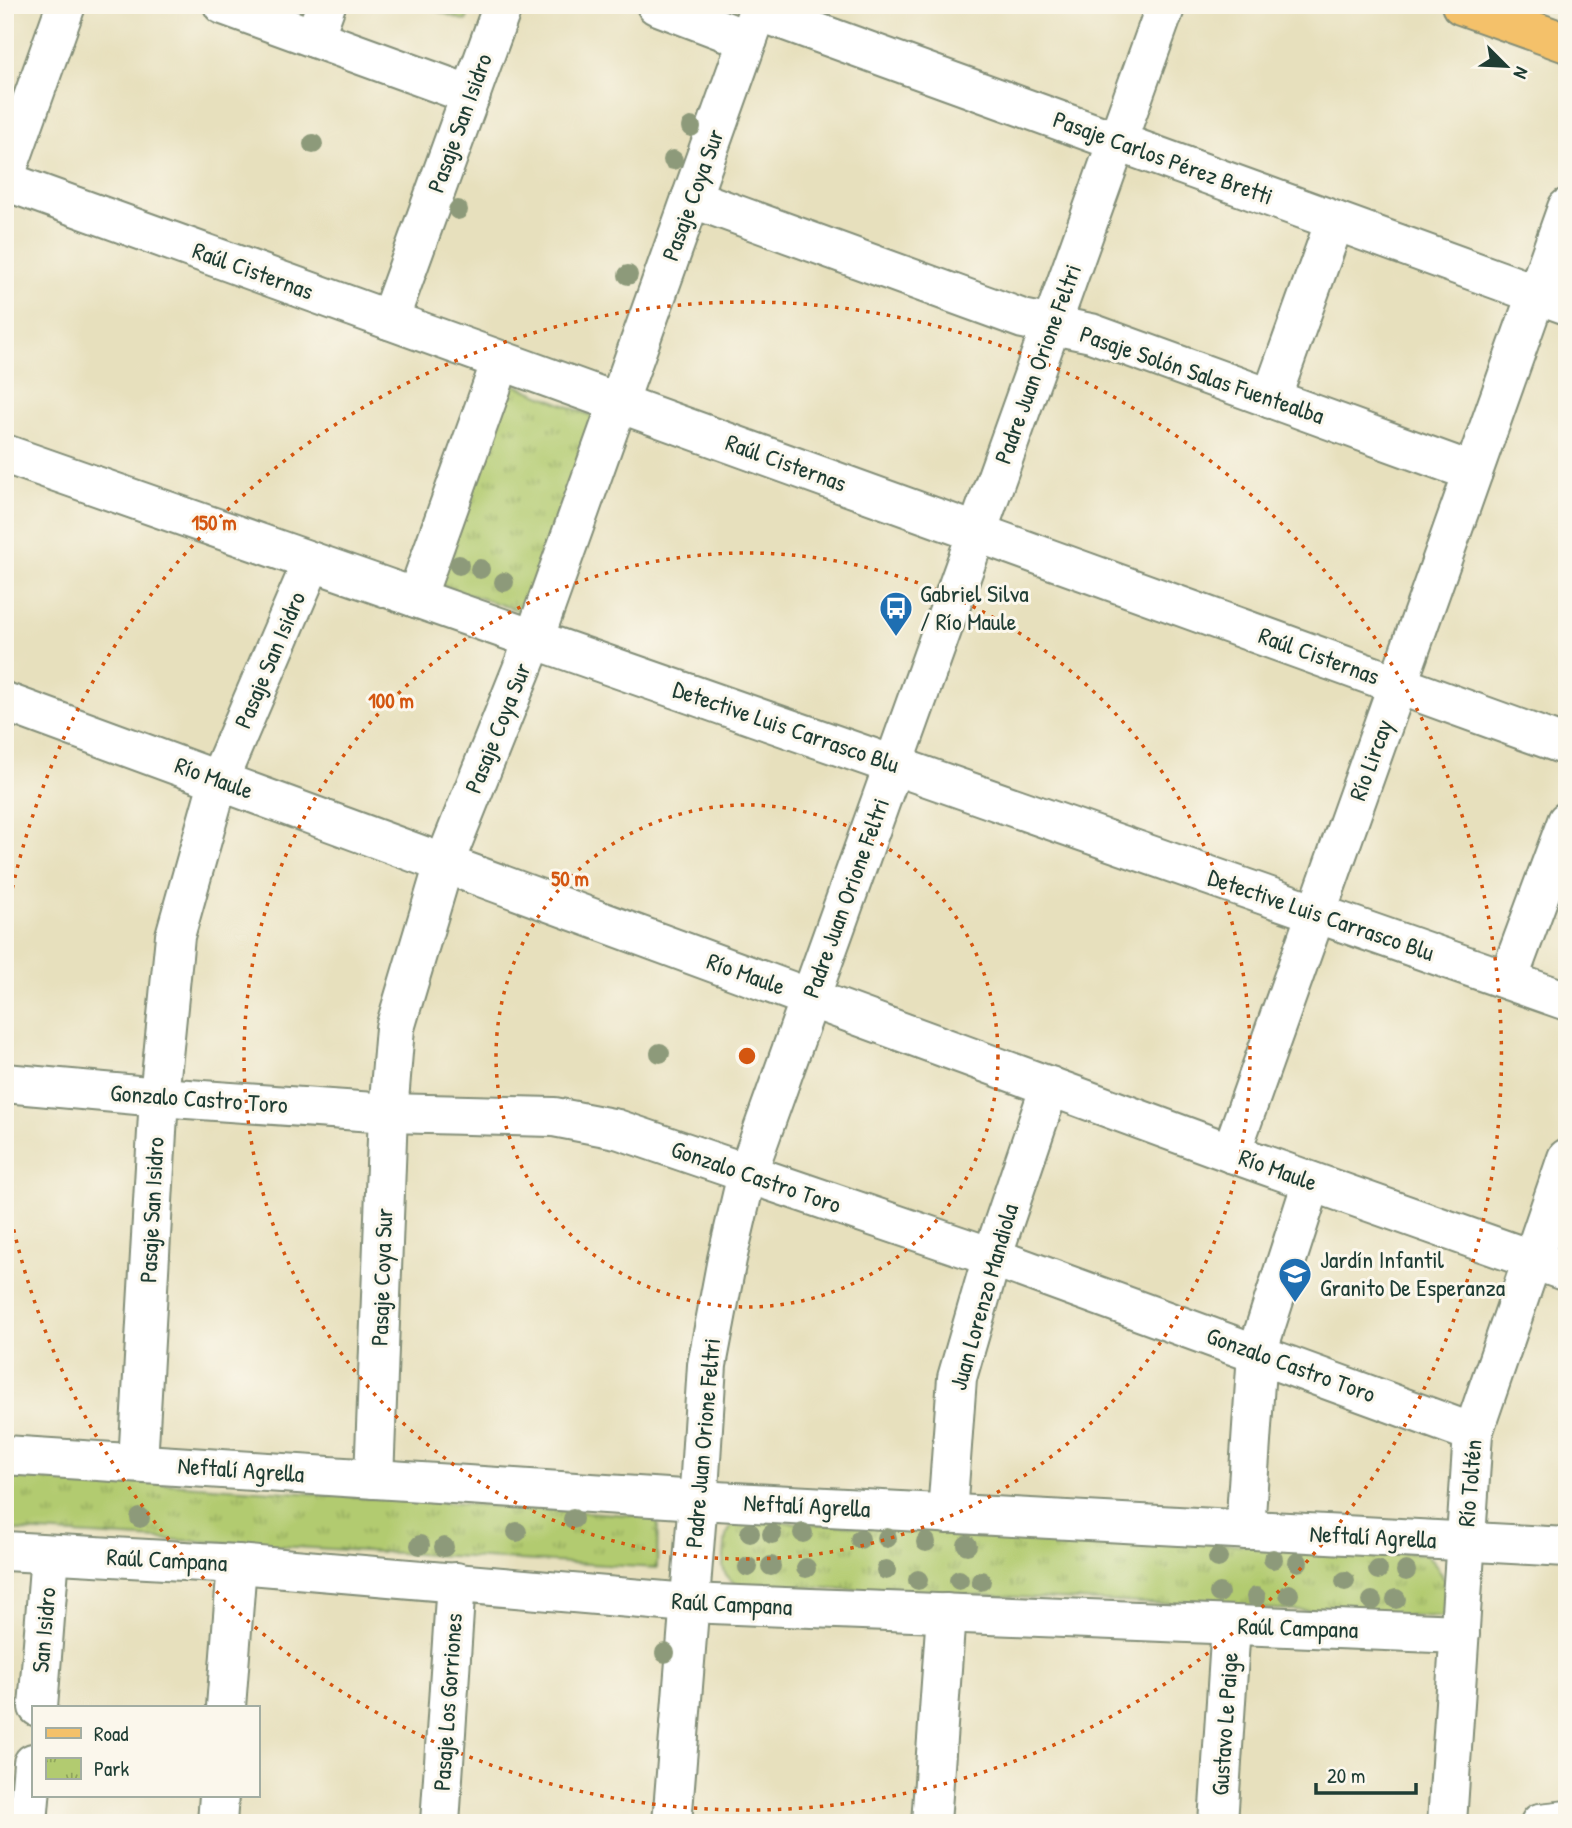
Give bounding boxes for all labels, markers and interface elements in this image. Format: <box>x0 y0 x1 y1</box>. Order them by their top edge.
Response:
north arrow <box>1470 32 1540 102</box>
street label: Pasaje San Isidro <box>419 48 499 197</box>
text: N <box>1508 63 1535 83</box>
street label: Pasaje Carlos Pérez Bretti <box>1049 102 1278 212</box>
street label: Pasaje Coya Sur <box>653 124 731 265</box>
street label: Raúl Cisternas <box>189 233 318 307</box>
street label: Padre Juan Orione Feltri <box>986 259 1088 468</box>
street label: Pasaje Solón Salas Fuentealba <box>1076 317 1329 431</box>
street label: Raúl Cisternas <box>722 425 851 499</box>
text: 150 m <box>191 508 237 537</box>
place label: Gabriel Silva / Río Maule <box>920 577 1029 637</box>
street label: Pasaje San Isidro <box>226 586 312 733</box>
bus stop icon: Gabriel Silva / Río Maule <box>877 589 915 638</box>
street label: Raúl Cisternas <box>1255 618 1384 692</box>
street label: Pasaje Coya Sur <box>456 658 538 798</box>
street label: Detective Luis Carrasco Blu <box>669 672 904 780</box>
text: 100 m <box>368 686 414 715</box>
street label: Río Lircay <box>1341 715 1399 805</box>
street label: Río Maule <box>171 748 258 806</box>
street label: Padre Juan Orione Feltri <box>794 793 896 1002</box>
street label: Detective Luis Carrasco Blu <box>1204 860 1439 968</box>
text: 50 m <box>551 864 589 893</box>
street label: Río Maule <box>703 944 790 1002</box>
centre of rings <box>735 1044 759 1068</box>
street label: Gonzalo Castro Toro <box>109 1076 289 1120</box>
street label: Gonzalo Castro Toro <box>667 1132 846 1220</box>
street label: Pasaje San Isidro <box>131 1136 171 1284</box>
street label: Río Maule <box>1235 1140 1322 1198</box>
street label: Juan Lorenzo Mandiola <box>941 1200 1025 1394</box>
street label: Pasaje Coya Sur <box>363 1207 399 1347</box>
place label: Jardín Infantil Granito De Esperanza <box>1320 1243 1505 1303</box>
school or university icon: Jardín Infantil Granito De Esperanza <box>1276 1255 1314 1304</box>
street label: Gonzalo Castro Toro <box>1202 1319 1381 1410</box>
street label: Padre Juan Orione Feltri <box>677 1337 727 1549</box>
street label: Río Toltén <box>1449 1438 1489 1528</box>
street label: Neftalí Agrella <box>177 1449 305 1489</box>
street label: Neftalí Agrella <box>743 1486 871 1524</box>
street label: Neftalí Agrella <box>1309 1517 1437 1555</box>
street label: Raúl Campana <box>106 1540 228 1578</box>
street label: Raúl Campana <box>671 1584 793 1622</box>
street label: San Isidro <box>23 1586 63 1674</box>
street label: Raúl Campana <box>1237 1609 1359 1645</box>
street label: Pasaje Los Gorriones <box>425 1612 469 1792</box>
street label: Gustavo Le Paige <box>1203 1651 1245 1797</box>
legend <box>32 1706 259 1797</box>
text: Road <box>94 1719 128 1748</box>
scale bar <box>1316 1751 1416 1795</box>
text: Park <box>94 1754 129 1783</box>
text: 20 m <box>1327 1761 1365 1790</box>

